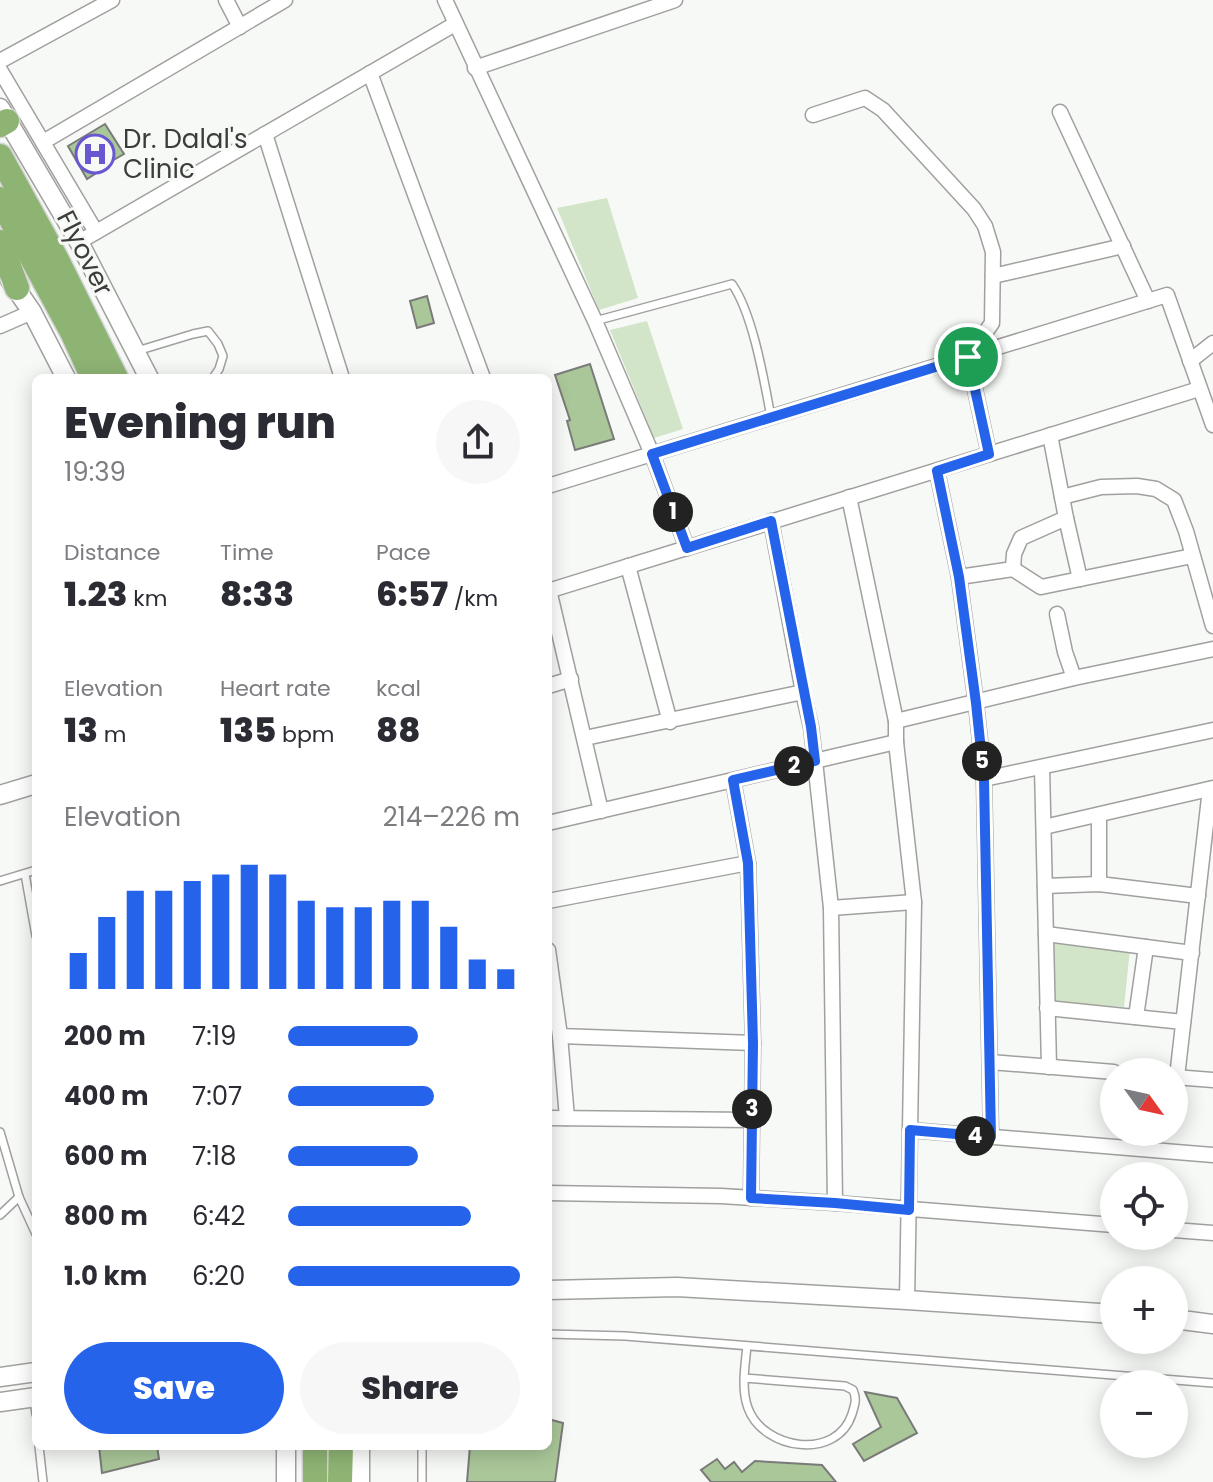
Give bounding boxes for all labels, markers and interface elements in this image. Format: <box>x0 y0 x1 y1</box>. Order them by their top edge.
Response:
place label: Dr. Dalal's Clinic <box>123 121 248 187</box>
hospital icon: Dr. Dalal's Clinic <box>74 133 116 175</box>
street label: Flyover <box>48 204 122 302</box>
pin <box>934 323 1002 391</box>
icon: arrive <box>946 335 990 379</box>
text: Evening run <box>64 392 336 453</box>
button: share <box>436 400 520 484</box>
text: 19:39 <box>64 454 126 490</box>
pin: 1 <box>653 492 693 532</box>
text: 1 <box>669 496 677 527</box>
text: Distance <box>64 537 160 568</box>
text: Time <box>220 537 274 568</box>
text: Pace <box>376 537 431 568</box>
text: 1.23 <box>64 570 127 618</box>
text: 8:33 <box>220 570 294 618</box>
text: 6:57 <box>376 570 448 618</box>
text: km <box>127 583 167 614</box>
text: /km <box>448 583 498 614</box>
text: Elevation <box>64 673 163 704</box>
text: Heart rate <box>220 673 331 704</box>
text: kcal <box>376 673 421 704</box>
text: 13 <box>64 706 98 754</box>
text: 135 <box>220 706 276 754</box>
text: 88 <box>376 706 420 754</box>
text: m <box>98 719 126 750</box>
text: bpm <box>276 719 334 750</box>
pin: 5 <box>962 741 1002 781</box>
text: 5 <box>975 745 989 776</box>
pin: 2 <box>774 746 814 786</box>
text: 2 <box>788 750 800 781</box>
text: Elevation <box>64 799 181 835</box>
text: 214–226 m <box>383 799 520 835</box>
text: 200 m <box>64 1018 146 1054</box>
text: 7:19 <box>192 1018 236 1054</box>
north arrow <box>1100 1058 1188 1146</box>
map controls <box>1100 1058 1188 1458</box>
text: 400 m <box>64 1078 149 1114</box>
text: 7:07 <box>192 1078 242 1114</box>
pin: 3 <box>732 1089 772 1129</box>
text: 3 <box>745 1093 759 1124</box>
pin: 4 <box>955 1116 995 1156</box>
text: 4 <box>968 1120 982 1151</box>
text: 600 m <box>64 1138 148 1174</box>
text: 7:18 <box>192 1138 236 1174</box>
button: locate <box>1100 1162 1188 1250</box>
text: 800 m <box>64 1198 148 1234</box>
text: 6:42 <box>192 1198 245 1234</box>
text: 1.0 km <box>64 1258 147 1294</box>
text: 6:20 <box>192 1258 245 1294</box>
button: + <box>1100 1266 1188 1354</box>
button: Save <box>64 1342 284 1434</box>
button: Share <box>300 1342 520 1434</box>
button: − <box>1100 1370 1188 1458</box>

